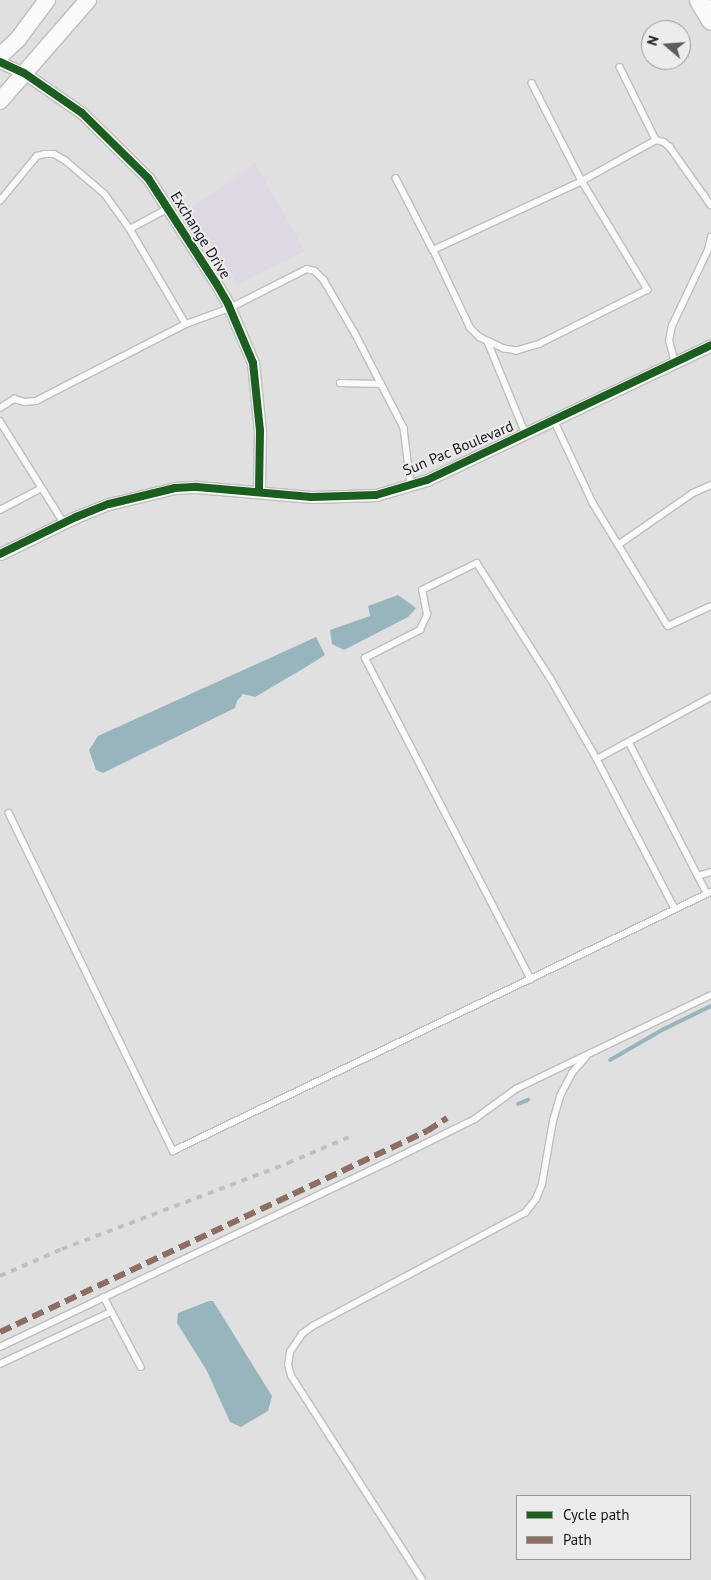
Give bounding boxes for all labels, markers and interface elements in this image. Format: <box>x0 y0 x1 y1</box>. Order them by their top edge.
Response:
north arrow <box>641 20 691 70</box>
text: N <box>643 34 663 48</box>
street label: Exchange Drive <box>167 188 235 282</box>
street label: Sun Pac Boulevard <box>400 417 516 479</box>
legend <box>516 1495 691 1560</box>
text: Cycle path <box>563 1505 629 1524</box>
text: Path <box>563 1530 592 1549</box>

